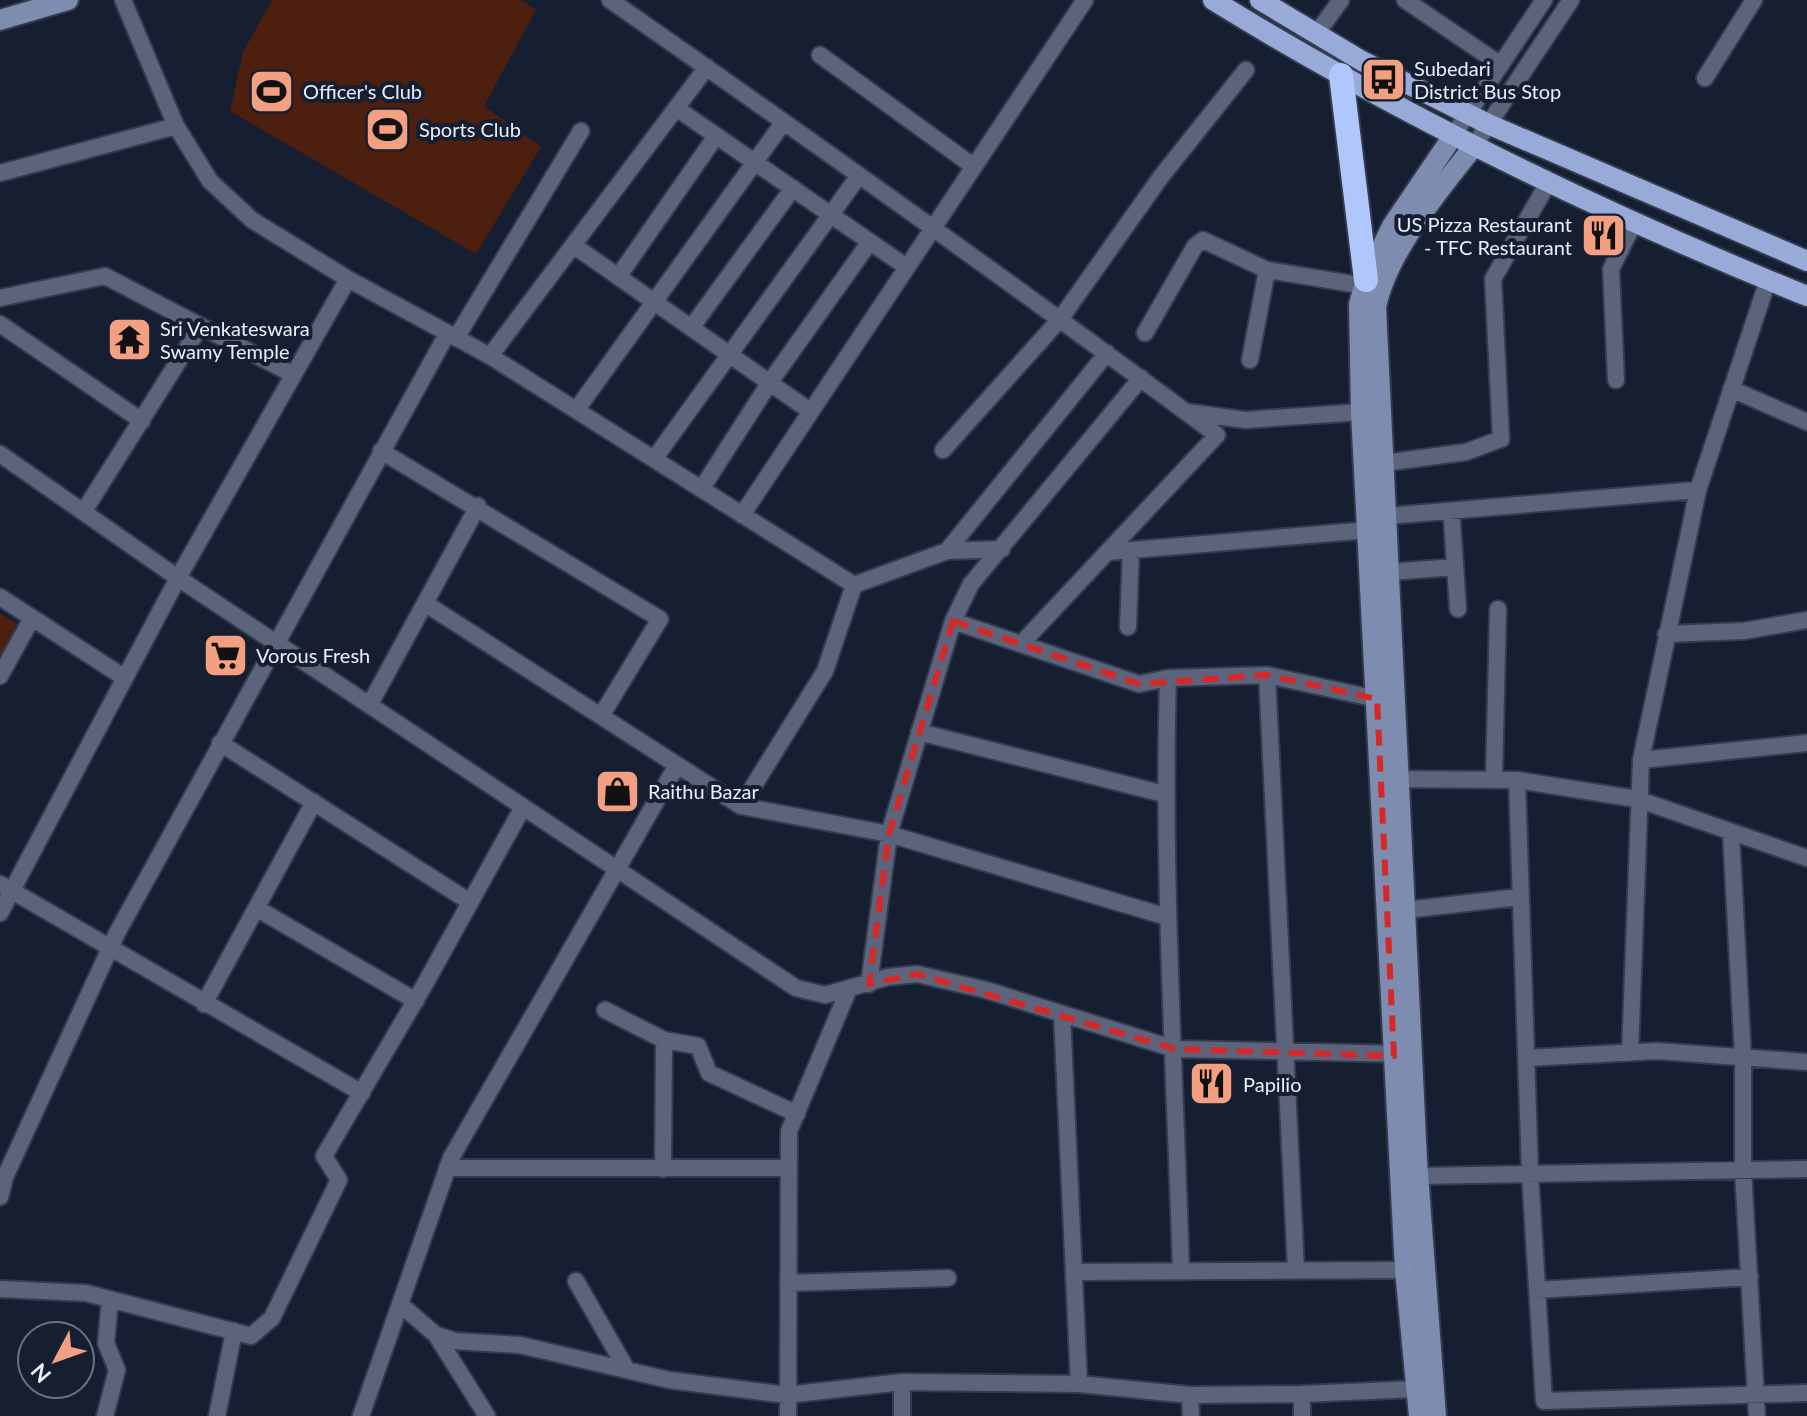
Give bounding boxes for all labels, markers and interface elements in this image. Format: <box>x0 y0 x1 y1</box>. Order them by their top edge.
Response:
bus stop icon: Subedari District Bus Stop <box>1359 55 1407 103</box>
place label: Subedari District Bus Stop <box>1414 56 1561 103</box>
sports icon: Officer's Club <box>248 67 296 115</box>
place label: Officer's Club <box>303 79 422 103</box>
sports icon: Sports Club <box>364 105 412 153</box>
place label: Sports Club <box>419 117 521 141</box>
restaurant icon: US Pizza Restaurant - TFC Restaurant <box>1579 211 1627 259</box>
place label: US Pizza Restaurant - TFC Restaurant <box>1397 212 1572 259</box>
temple icon: Sri Venkateswara Swamy Temple <box>105 316 153 364</box>
place label: Sri Venkateswara Swamy Temple <box>160 316 310 363</box>
supermarket icon: Vorous Fresh <box>201 631 249 679</box>
place label: Vorous Fresh <box>256 643 370 667</box>
shop icon: Raithu Bazar <box>593 767 641 815</box>
place label: Raithu Bazar <box>648 779 759 803</box>
restaurant icon: Papilio <box>1188 1060 1236 1108</box>
place label: Papilio <box>1243 1072 1302 1096</box>
north arrow <box>16 1320 96 1400</box>
text: N <box>25 1358 56 1389</box>

